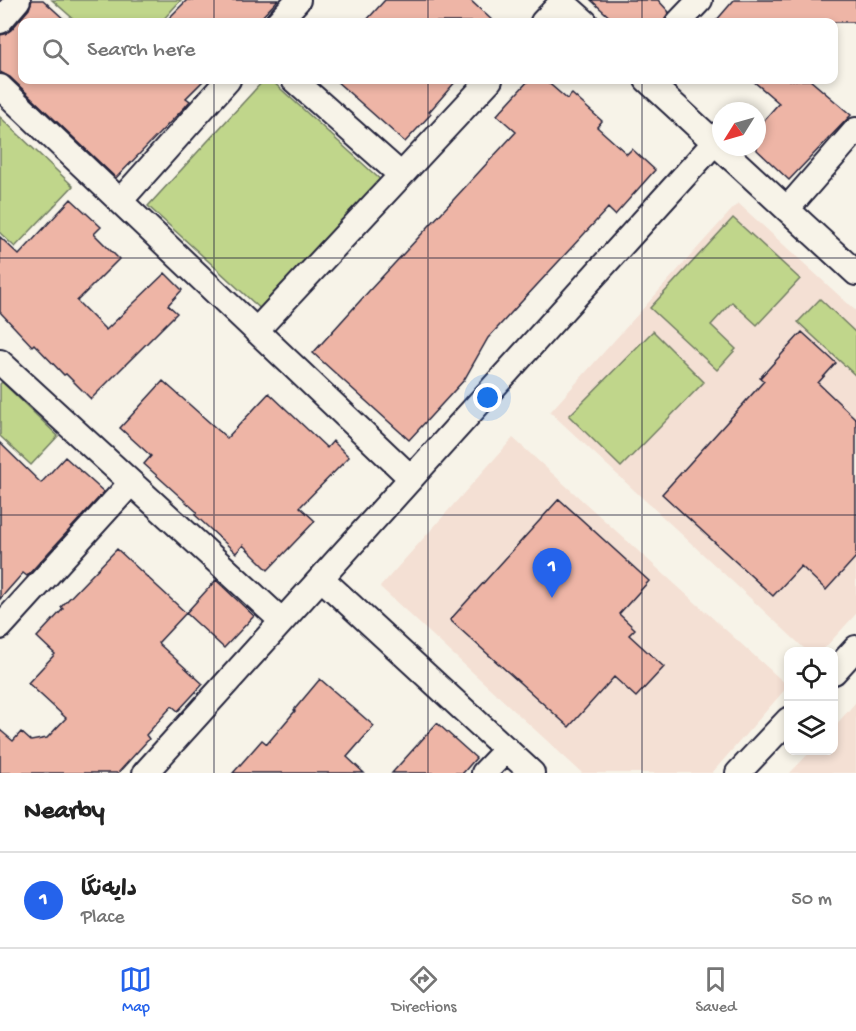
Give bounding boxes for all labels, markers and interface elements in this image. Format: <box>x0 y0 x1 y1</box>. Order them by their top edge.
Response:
search box <box>18 18 838 84</box>
icon: search <box>39 35 72 68</box>
text: Search here <box>87 38 195 64</box>
north arrow <box>712 102 766 156</box>
your location <box>473 383 502 412</box>
pin: 1 <box>532 548 572 598</box>
map controls <box>784 647 838 755</box>
button: locate <box>784 647 838 701</box>
button: layers <box>784 701 838 755</box>
text: Nearby <box>24 797 105 828</box>
text: دایەنگا <box>81 878 137 904</box>
text: 1 <box>39 889 48 912</box>
text: 50 m <box>791 889 832 912</box>
text: Place <box>81 907 125 930</box>
tab: Map <box>119 963 152 1018</box>
tab: Directions <box>391 963 457 1018</box>
tab: Saved <box>695 963 736 1018</box>

